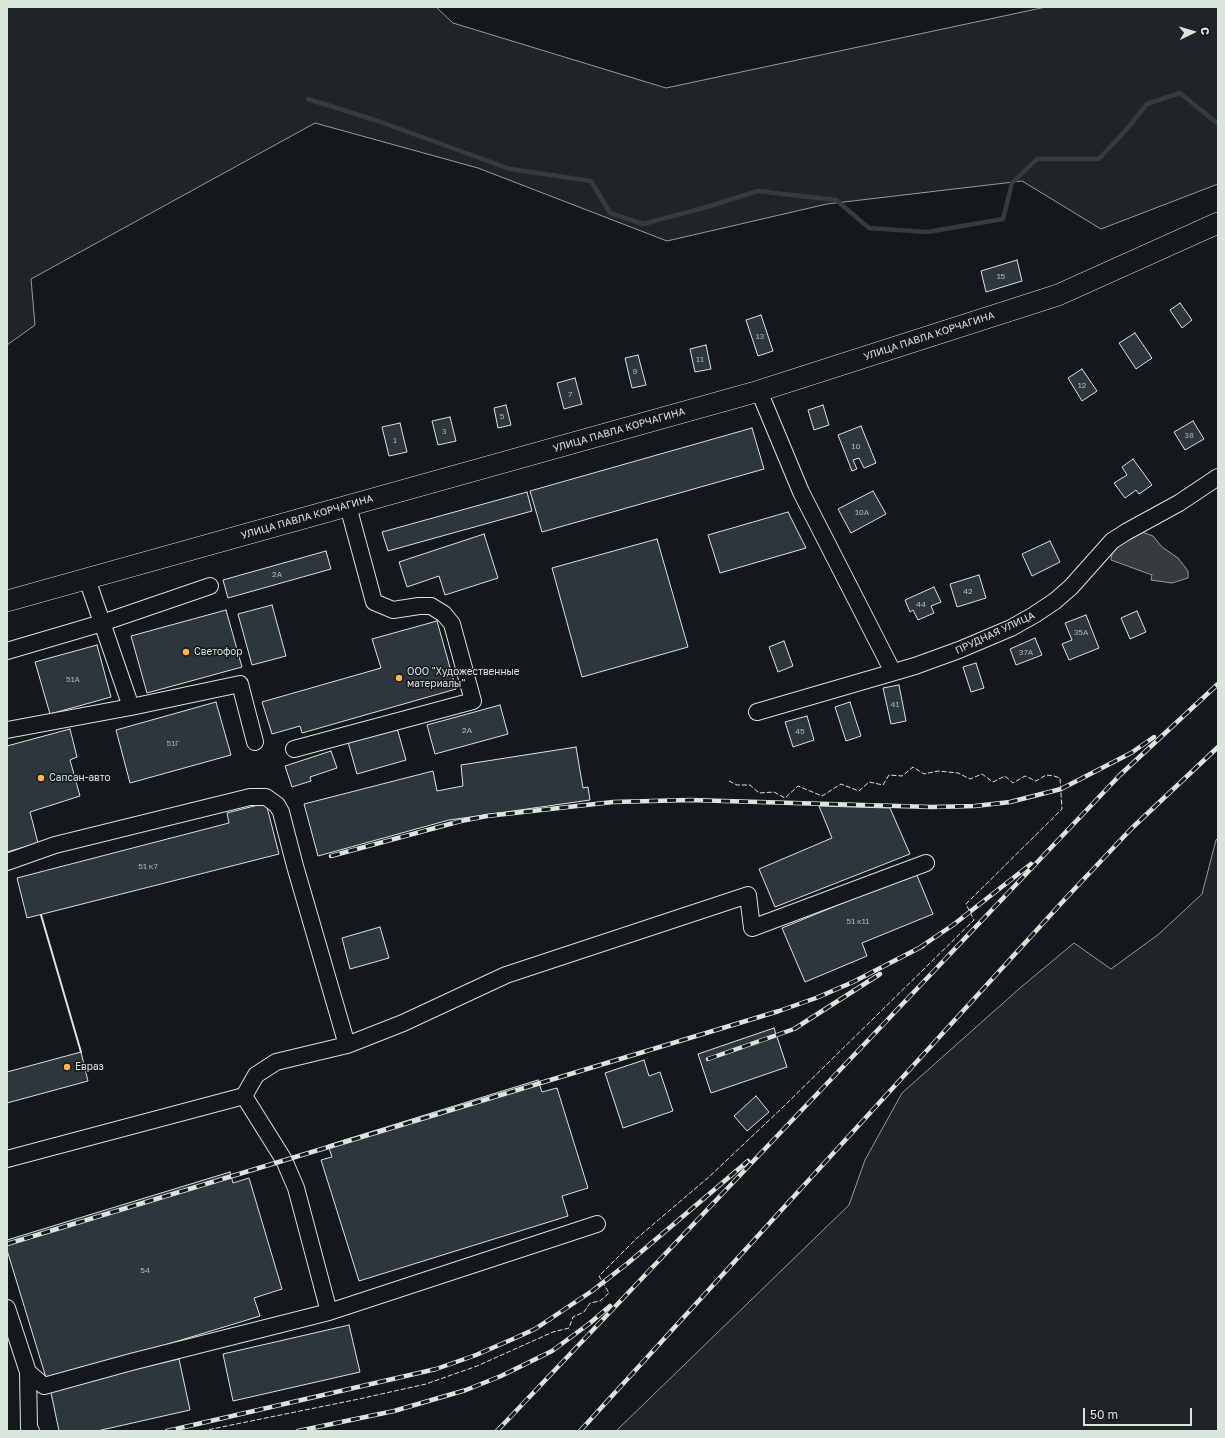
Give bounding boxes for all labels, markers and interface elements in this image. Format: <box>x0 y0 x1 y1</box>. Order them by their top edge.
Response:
north arrow <box>1173 12 1213 52</box>
text: С <box>1199 26 1212 35</box>
house number: 15 <box>997 271 1005 281</box>
street label: УЛИЦА ПАВЛА КОРЧАГИНА <box>862 309 996 363</box>
house number: 13 <box>756 331 764 341</box>
house number: 11 <box>696 354 704 364</box>
house number: 9 <box>633 366 637 376</box>
house number: 12 <box>1078 380 1086 390</box>
house number: 7 <box>568 389 572 399</box>
street label: УЛИЦА ПАВЛА КОРЧАГИНА <box>552 405 686 455</box>
house number: 5 <box>500 411 504 421</box>
house number: 3 <box>442 426 446 436</box>
house number: 38 <box>1184 430 1194 440</box>
house number: 1 <box>393 435 397 445</box>
house number: 10 <box>852 441 860 451</box>
street label: УЛИЦА ПАВЛА КОРЧАГИНА <box>240 492 374 542</box>
house number: 10А <box>855 507 869 517</box>
house number: 2А <box>272 569 282 579</box>
house number: 42 <box>963 586 973 596</box>
house number: 44 <box>916 599 926 609</box>
street label: ПРУДНАЯ УЛИЦА <box>953 609 1037 657</box>
house number: 35А <box>1074 627 1088 637</box>
place label: Светофор <box>194 646 242 658</box>
marker: Светофор <box>181 647 191 657</box>
house number: 37А <box>1019 647 1033 657</box>
place label: ООО "Художественные материалы" <box>407 666 520 690</box>
marker: ООО "Художественные материалы" <box>394 673 404 683</box>
house number: 51А <box>66 674 80 684</box>
house number: 41 <box>891 699 899 709</box>
house number: 2А <box>462 725 472 735</box>
house number: 45 <box>795 726 805 736</box>
house number: 51Г <box>167 738 179 748</box>
place label: Сапсан-авто <box>49 772 110 784</box>
marker: Сапсан-авто <box>36 773 46 783</box>
house number: 51 к7 <box>138 861 158 871</box>
house number: 51 к11 <box>847 916 869 926</box>
place label: Евраз <box>75 1061 104 1073</box>
marker: Евраз <box>62 1062 72 1072</box>
house number: 54 <box>140 1265 150 1275</box>
scale bar <box>1085 1400 1194 1426</box>
text: 50 m <box>1090 1407 1118 1422</box>

